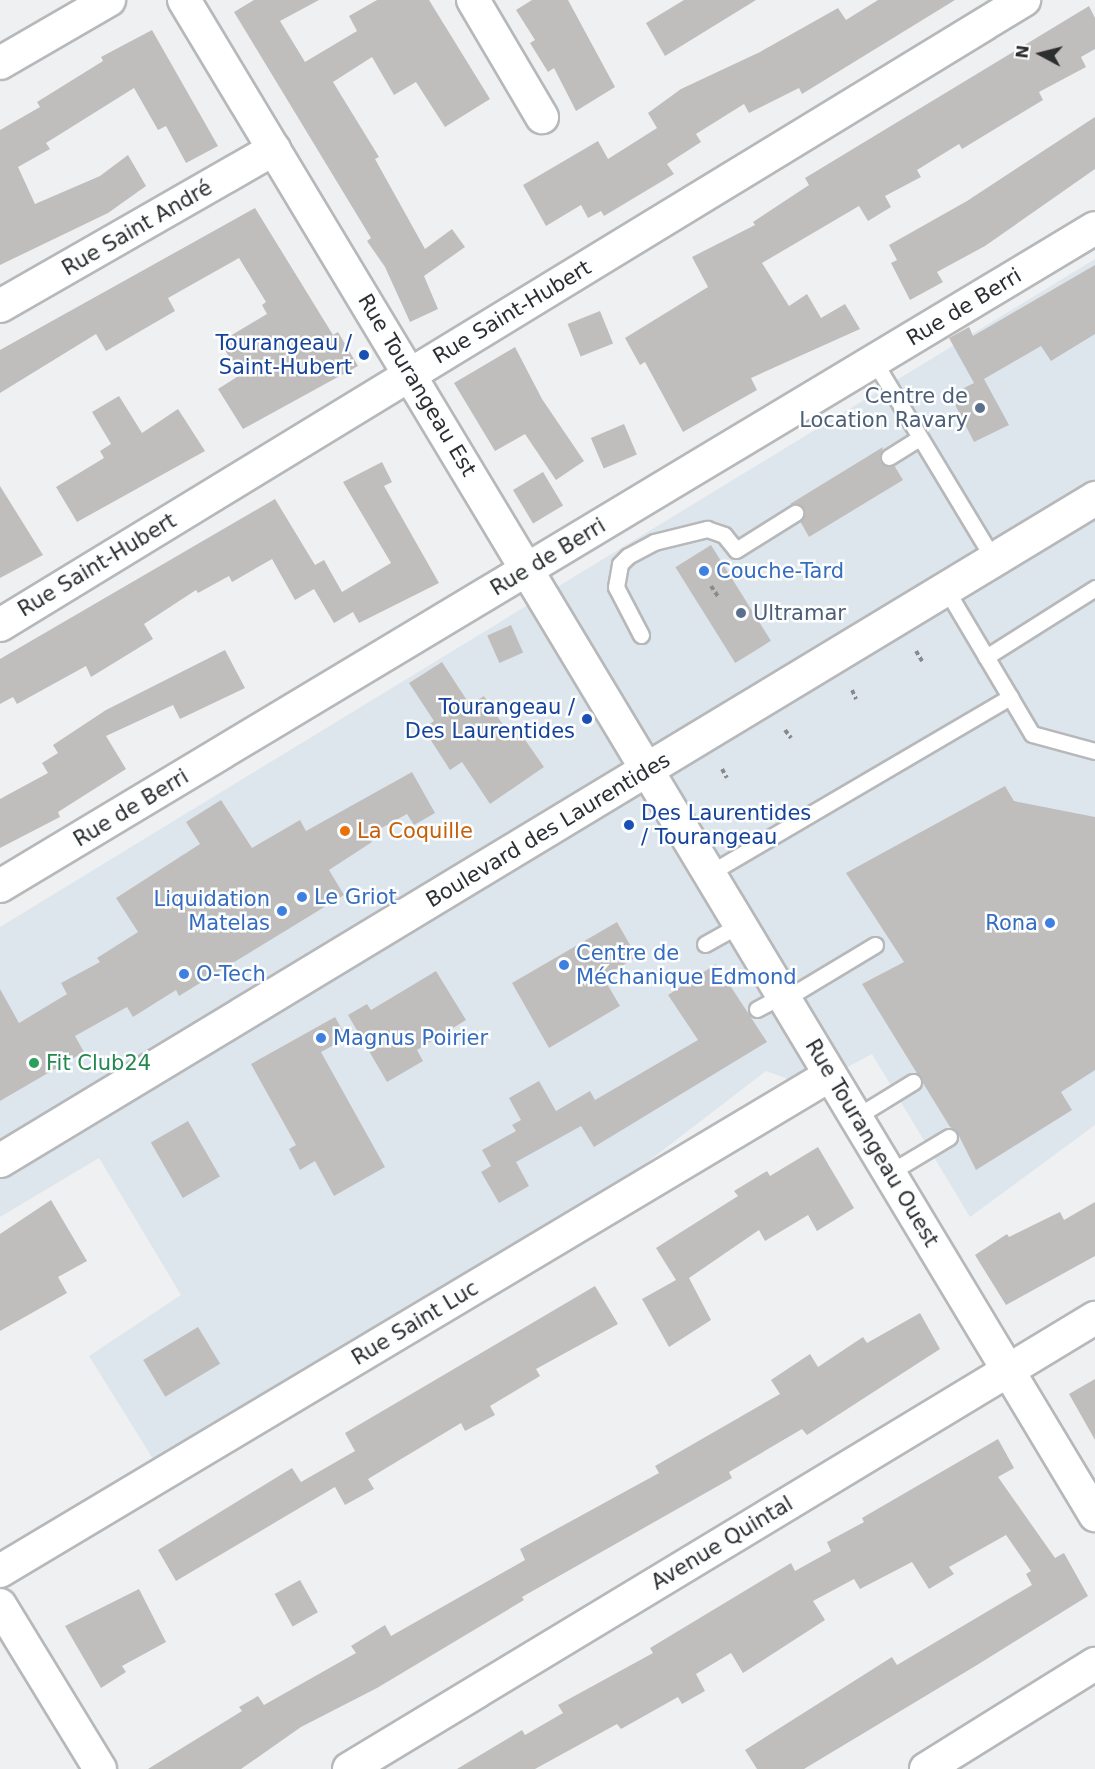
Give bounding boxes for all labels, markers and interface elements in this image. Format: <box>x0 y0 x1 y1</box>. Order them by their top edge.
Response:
north arrow <box>1011 24 1071 84</box>
text: N <box>1012 44 1033 60</box>
street label: Rue Saint André <box>58 175 216 281</box>
street label: Rue Saint-Hubert <box>428 255 596 369</box>
street label: Rue de Berri <box>902 263 1026 351</box>
street label: Rue Tourangeau Est <box>353 289 481 481</box>
place label: Tourangeau / Saint-Hubert <box>216 330 352 380</box>
marker: Tourangeau / Saint-Hubert <box>357 348 371 362</box>
place label: Centre de Location Ravary <box>799 383 968 433</box>
marker: Centre de Location Ravary <box>973 401 987 415</box>
street label: Rue Saint-Hubert <box>13 508 181 622</box>
street label: Rue de Berri <box>486 513 610 601</box>
place label: Couche-Tard <box>716 558 844 584</box>
marker: Couche-Tard <box>697 564 711 578</box>
place label: Ultramar <box>753 600 846 626</box>
marker: Ultramar <box>734 606 748 620</box>
place label: Tourangeau / Des Laurentides <box>405 694 575 744</box>
marker: Tourangeau / Des Laurentides <box>580 712 594 726</box>
street label: Boulevard des Laurentides <box>421 747 675 913</box>
street label: Rue de Berri <box>69 764 193 852</box>
place label: Des Laurentides / Tourangeau <box>641 800 811 850</box>
place label: La Coquille <box>357 818 473 844</box>
marker: Des Laurentides / Tourangeau <box>622 818 636 832</box>
marker: La Coquille <box>338 824 352 838</box>
place label: Le Griot <box>314 884 397 910</box>
place label: Liquidation Matelas <box>154 886 270 936</box>
marker: Le Griot <box>295 890 309 904</box>
marker: Liquidation Matelas <box>275 904 289 918</box>
place label: Rona <box>985 910 1038 936</box>
marker: Rona <box>1043 916 1057 930</box>
place label: Centre de Méchanique Edmond <box>576 940 797 990</box>
marker: Centre de Méchanique Edmond <box>557 958 571 972</box>
place label: O-Tech <box>196 961 266 987</box>
marker: O-Tech <box>177 967 191 981</box>
place label: Magnus Poirier <box>333 1025 488 1051</box>
marker: Magnus Poirier <box>314 1031 328 1045</box>
street label: Rue Tourangeau Ouest <box>800 1035 944 1251</box>
place label: Fit Club24 <box>46 1050 151 1076</box>
marker: Fit Club24 <box>27 1056 41 1070</box>
street label: Rue Saint Luc <box>347 1275 483 1371</box>
street label: Avenue Quintal <box>647 1491 797 1595</box>

